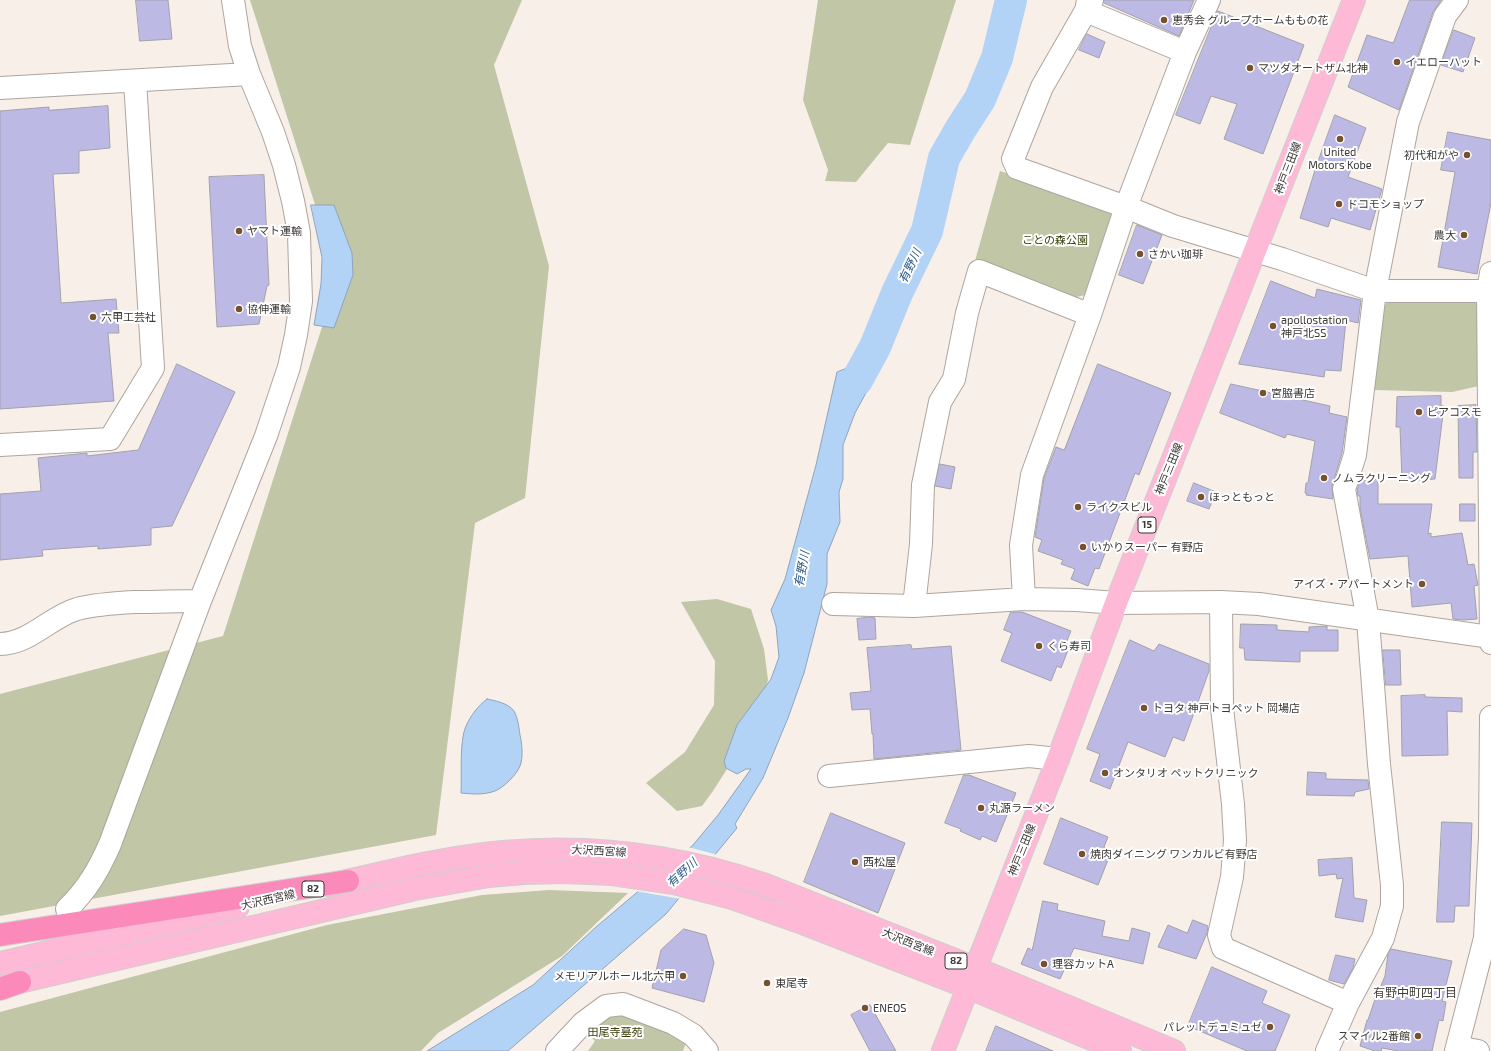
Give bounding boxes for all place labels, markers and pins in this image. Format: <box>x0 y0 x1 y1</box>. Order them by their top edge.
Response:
place label: 恵秀会 グループホームももの花 <box>1172 13 1328 27</box>
marker: 恵秀会 グループホームももの花 <box>1159 15 1169 25</box>
place label: イエローハット <box>1405 55 1482 69</box>
marker: イエローハット <box>1392 57 1402 67</box>
place label: マツダオートザム北神 <box>1258 61 1368 75</box>
marker: マツダオートザム北神 <box>1245 63 1255 73</box>
marker: United Motors Kobe <box>1335 134 1345 144</box>
place label: United Motors Kobe <box>1308 145 1372 171</box>
place label: 初代和がや <box>1404 148 1459 162</box>
marker: 初代和がや <box>1462 150 1472 160</box>
place label: ドコモショップ <box>1347 197 1424 211</box>
marker: ドコモショップ <box>1334 199 1344 209</box>
place label: ヤマト運輸 <box>247 224 302 238</box>
marker: ヤマト運輸 <box>234 226 244 236</box>
place label: 農大 <box>1434 228 1456 242</box>
marker: 農大 <box>1459 230 1469 240</box>
place label: さかい珈琲 <box>1148 247 1203 261</box>
marker: さかい珈琲 <box>1135 249 1145 259</box>
place label: 協伸運輸 <box>247 302 291 316</box>
marker: 協伸運輸 <box>234 304 244 314</box>
place label: 六甲工芸社 <box>101 310 156 324</box>
marker: 六甲工芸社 <box>88 312 98 322</box>
place label: apollostation 神戸北SS <box>1281 313 1348 339</box>
marker: apollostation 神戸北SS <box>1268 321 1278 331</box>
place label: 宮脇書店 <box>1271 386 1315 400</box>
marker: 宮脇書店 <box>1258 388 1268 398</box>
place label: ピアコスモ <box>1427 405 1482 419</box>
marker: ピアコスモ <box>1414 407 1424 417</box>
place label: ノムラクリーニング <box>1332 471 1431 485</box>
marker: ノムラクリーニング <box>1319 473 1329 483</box>
place label: ほっともっと <box>1209 490 1275 504</box>
marker: ほっともっと <box>1196 492 1206 502</box>
place label: ライクスビル <box>1086 500 1152 514</box>
marker: ライクスビル <box>1073 502 1083 512</box>
place label: いかりスーパー 有野店 <box>1091 540 1203 554</box>
marker: いかりスーパー 有野店 <box>1078 542 1088 552</box>
place label: アイズ・アパートメント <box>1293 577 1414 591</box>
marker: アイズ・アパートメント <box>1417 579 1427 589</box>
place label: くら寿司 <box>1047 639 1091 653</box>
marker: くら寿司 <box>1034 641 1044 651</box>
place label: トヨタ 神戸トヨペット 岡場店 <box>1152 701 1300 715</box>
marker: トヨタ 神戸トヨペット 岡場店 <box>1139 703 1149 713</box>
place label: オンタリオ ペットクリニック <box>1113 766 1258 780</box>
marker: オンタリオ ペットクリニック <box>1100 768 1110 778</box>
place label: 丸源ラーメン <box>989 801 1055 815</box>
marker: 丸源ラーメン <box>976 803 986 813</box>
place label: 焼肉ダイニング ワンカルビ有野店 <box>1090 847 1257 861</box>
marker: 焼肉ダイニング ワンカルビ有野店 <box>1077 849 1087 859</box>
place label: 西松屋 <box>863 855 896 869</box>
marker: 西松屋 <box>850 857 860 867</box>
place label: 理容カットA <box>1052 957 1114 971</box>
marker: 理容カットA <box>1039 959 1049 969</box>
place label: メモリアルホール北六甲 <box>554 969 675 983</box>
marker: メモリアルホール北六甲 <box>678 971 688 981</box>
place label: 東尾寺 <box>775 976 808 990</box>
marker: 東尾寺 <box>762 978 772 988</box>
place label: ENEOS <box>873 1001 907 1015</box>
marker: ENEOS <box>860 1003 870 1013</box>
place label: パレットデュミュゼ <box>1163 1020 1262 1034</box>
marker: パレットデュミュゼ <box>1265 1022 1275 1032</box>
place label: スマイル2番館 <box>1338 1029 1410 1043</box>
marker: スマイル2番館 <box>1413 1031 1423 1041</box>

